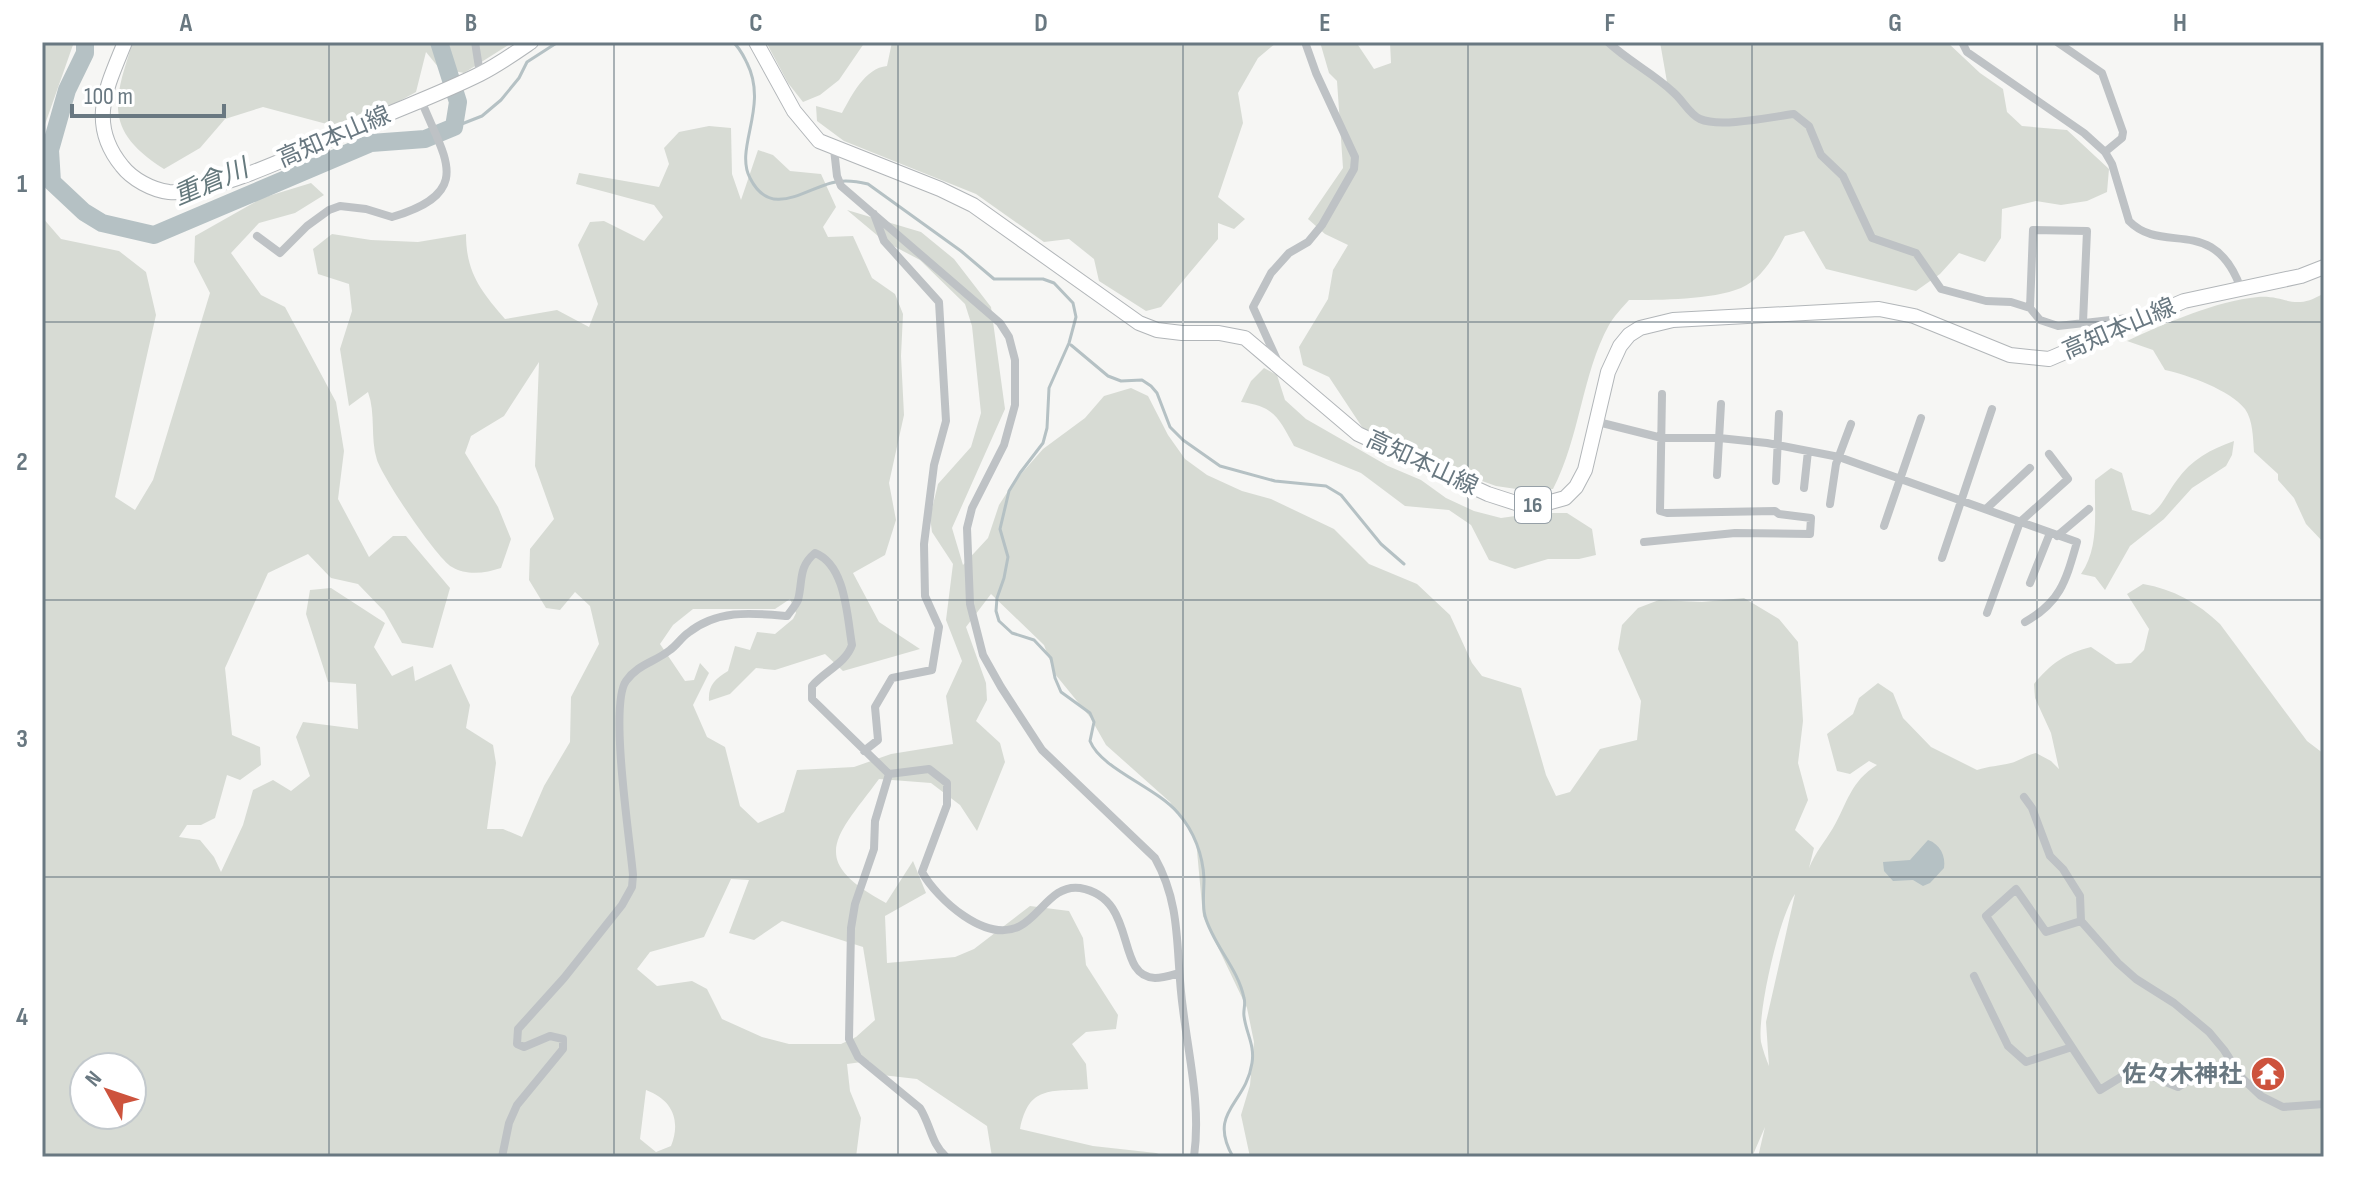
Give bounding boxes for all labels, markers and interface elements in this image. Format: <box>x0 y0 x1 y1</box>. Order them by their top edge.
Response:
text: A <box>179 8 193 39</box>
text: B <box>465 8 477 39</box>
text: C <box>749 8 763 39</box>
text: D <box>1034 8 1048 39</box>
text: E <box>1319 8 1331 39</box>
text: F <box>1605 8 1616 39</box>
text: G <box>1888 8 1902 39</box>
text: H <box>2173 8 2187 39</box>
scale bar <box>72 68 224 118</box>
text: 100 m <box>84 82 133 111</box>
street label: 高知本山線 <box>273 100 395 174</box>
water label: 重倉川 <box>169 152 256 213</box>
text: 1 <box>17 169 27 200</box>
street label: 高知本山線 <box>2058 292 2180 366</box>
street label: 高知本山線 <box>1361 425 1483 501</box>
text: 2 <box>16 447 28 478</box>
road number: 16 <box>1515 487 1551 523</box>
text: 3 <box>16 724 28 755</box>
text: 4 <box>16 1002 28 1033</box>
north arrow <box>68 1051 148 1131</box>
temple icon: 佐々木神社 <box>2249 1055 2287 1093</box>
place label: 佐々木神社 <box>2122 1060 2242 1089</box>
text: N <box>80 1066 108 1092</box>

